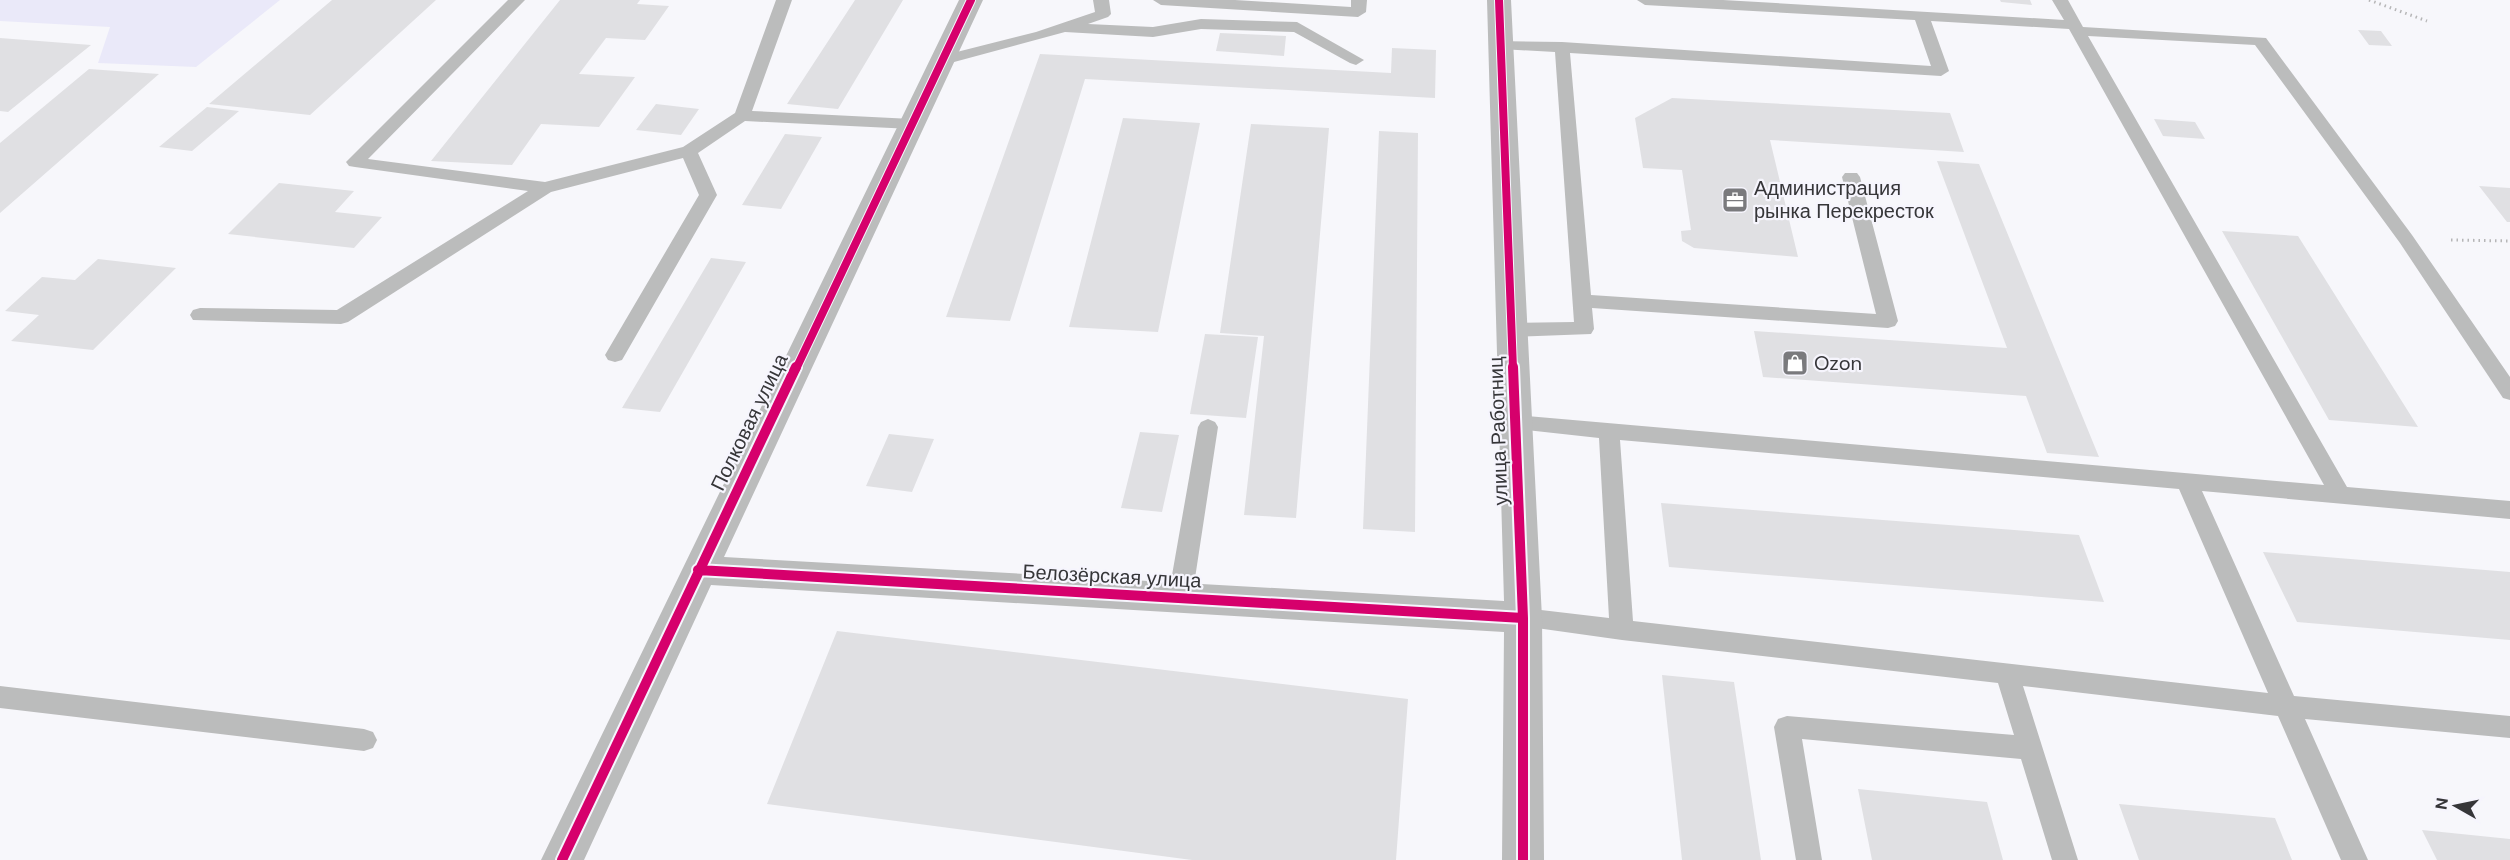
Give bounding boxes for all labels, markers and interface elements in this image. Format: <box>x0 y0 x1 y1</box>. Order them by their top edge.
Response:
place label: Администрация рынка Перекресток <box>1754 175 1934 224</box>
office icon: Администрация рынка Перекресток <box>1720 185 1750 215</box>
street label: Полковая улица <box>705 348 794 495</box>
shop icon: Ozon <box>1780 348 1810 378</box>
place label: Ozon <box>1814 350 1862 376</box>
street label: улица Работниц <box>1482 356 1514 506</box>
street label: Белозёрская улица <box>1022 558 1203 594</box>
north arrow <box>2426 776 2486 836</box>
text: N <box>2430 796 2453 811</box>

